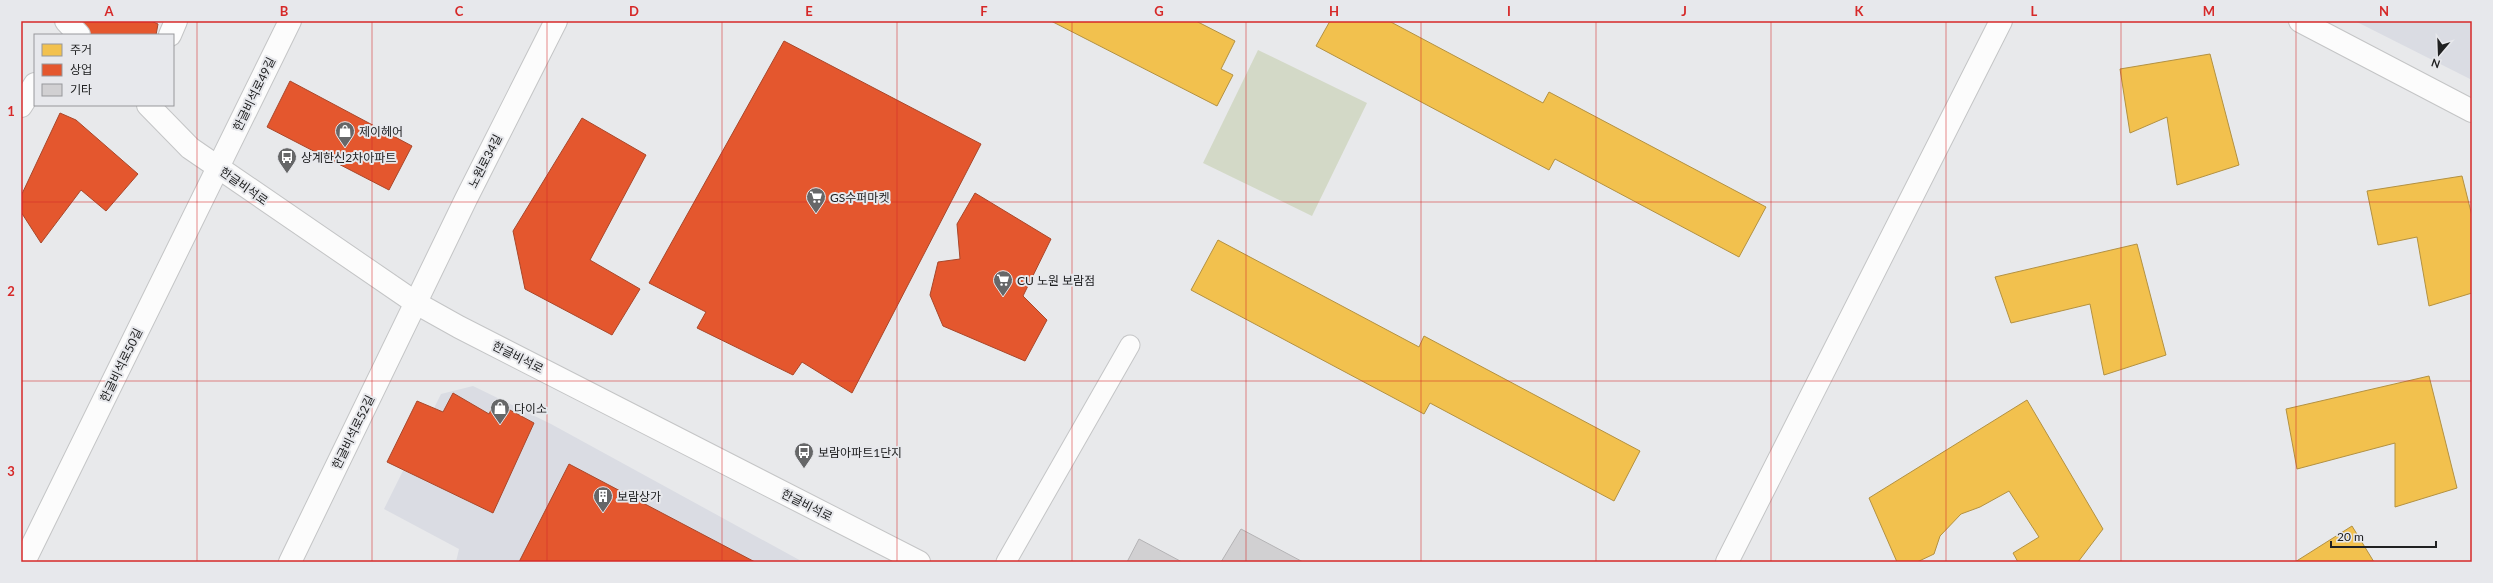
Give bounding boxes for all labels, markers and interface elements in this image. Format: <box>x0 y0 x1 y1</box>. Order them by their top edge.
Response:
text: A <box>103 3 114 19</box>
text: B <box>280 3 289 19</box>
text: C <box>455 3 464 19</box>
text: D <box>629 3 639 19</box>
text: E <box>805 3 813 19</box>
text: F <box>980 3 988 19</box>
text: G <box>1154 3 1164 19</box>
text: H <box>1329 3 1339 19</box>
text: I <box>1507 3 1511 19</box>
text: J <box>1681 3 1687 19</box>
text: K <box>1855 3 1865 19</box>
text: L <box>2031 3 2038 19</box>
text: M <box>2203 3 2215 19</box>
text: N <box>2379 3 2389 19</box>
legend <box>34 34 174 106</box>
north arrow <box>2419 34 2459 74</box>
text: 주거 <box>70 42 92 57</box>
street label: 한글비석로49길 <box>230 55 278 133</box>
text: N <box>2429 56 2442 71</box>
text: 상업 <box>70 62 92 77</box>
text: 기타 <box>70 82 92 97</box>
text: 1 <box>7 103 15 119</box>
shop icon: 제이헤어 <box>334 120 356 148</box>
place label: 제이헤어 <box>359 124 403 139</box>
street label: 노원로34길 <box>465 132 505 190</box>
bus stop icon: 상계한신2차아파트 <box>276 146 298 174</box>
place label: 상계한신2차아파트 <box>301 150 396 165</box>
street label: 한글비석로 <box>217 164 271 208</box>
supermarket icon: GS수퍼마켓 <box>805 186 827 214</box>
place label: GS수퍼마켓 <box>830 190 889 205</box>
supermarket icon: CU 노원 보람점 <box>992 269 1014 297</box>
place label: CU 노원 보람점 <box>1017 273 1095 288</box>
text: 2 <box>7 283 15 299</box>
street label: 한글비석로50길 <box>97 326 145 404</box>
street label: 한글비석로 <box>490 338 546 376</box>
street label: 한글비석로52길 <box>329 393 377 471</box>
shop icon: 다이소 <box>489 397 511 425</box>
place label: 다이소 <box>514 401 547 416</box>
bus stop icon: 보람아파트1단지 <box>793 441 815 469</box>
place label: 보람아파트1단지 <box>818 445 902 460</box>
text: 3 <box>7 463 15 479</box>
building icon: 보람상가 <box>592 485 614 513</box>
street label: 한글비석로 <box>779 486 835 524</box>
place label: 보람상가 <box>617 489 661 504</box>
scale bar <box>2331 523 2436 549</box>
text: 20 m <box>2337 529 2364 544</box>

